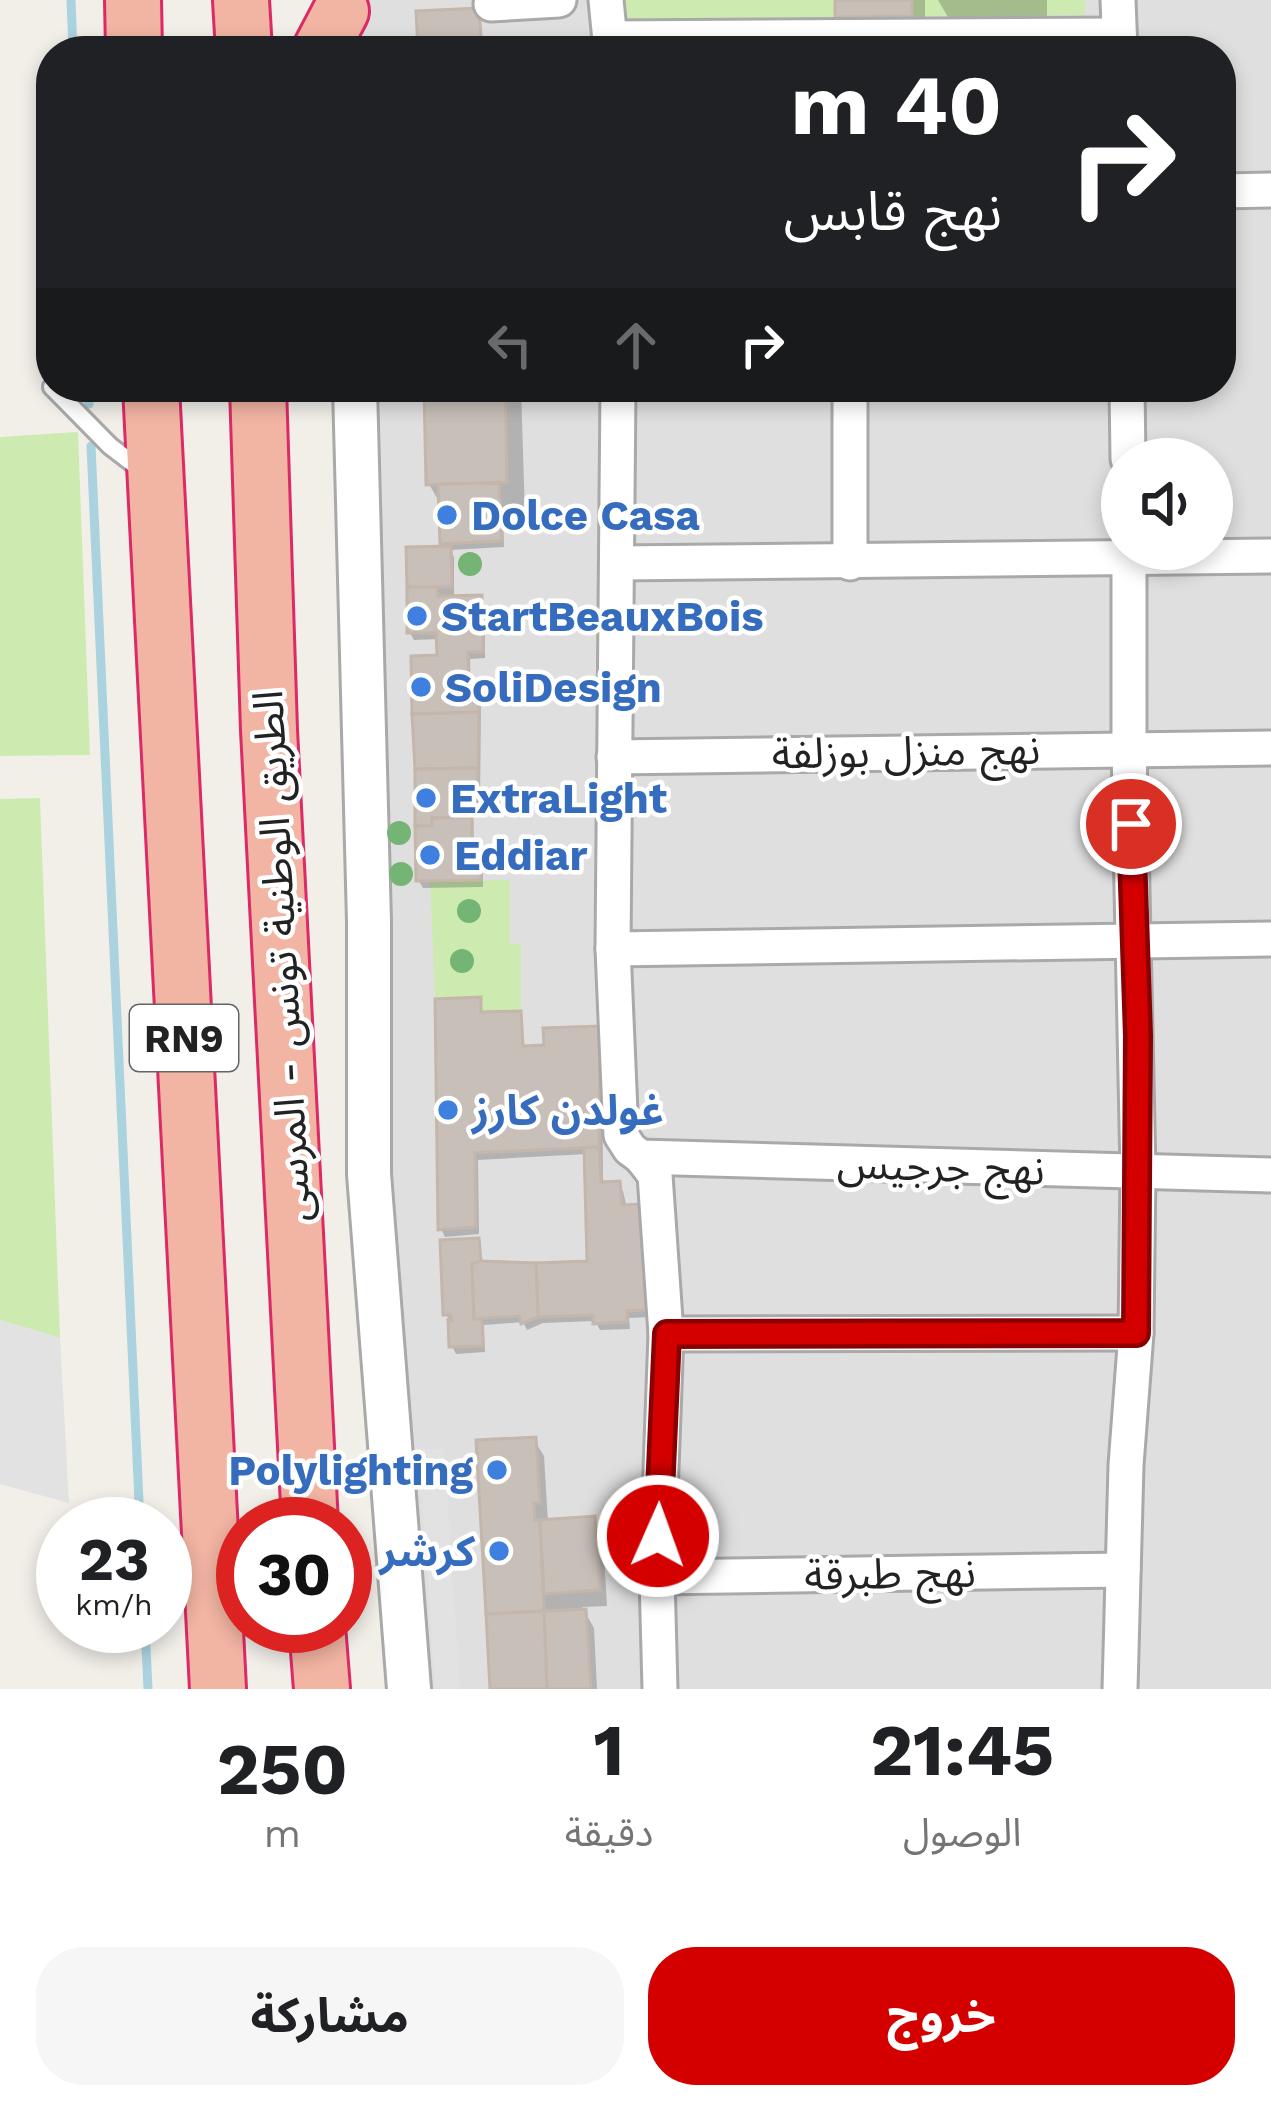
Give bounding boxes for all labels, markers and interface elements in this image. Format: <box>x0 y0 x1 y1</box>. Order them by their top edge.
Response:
text: 40 m <box>791 56 1002 154</box>
icon: right <box>1044 84 1200 240</box>
text: نهج قابس <box>784 180 1002 243</box>
icon: left <box>477 312 543 378</box>
icon: ahead <box>603 312 669 378</box>
icon: right <box>729 312 795 378</box>
map controls <box>1101 438 1233 570</box>
button: sound <box>1101 438 1233 570</box>
place label: Dolce Casa <box>471 491 700 540</box>
marker: Dolce Casa <box>434 502 460 528</box>
place label: StartBeauxBois <box>441 592 764 641</box>
marker: StartBeauxBois <box>404 603 430 629</box>
place label: SoliDesign <box>445 663 662 712</box>
marker: SoliDesign <box>408 674 434 700</box>
street label: الطريق الوطنية تونس - المرسى <box>243 689 321 1223</box>
street label: نهج منزل بوزلفة <box>771 725 1041 785</box>
pin <box>1080 773 1182 875</box>
place label: ExtraLight <box>450 774 667 823</box>
marker: ExtraLight <box>413 785 439 811</box>
icon: arrive <box>1098 791 1164 857</box>
place label: Eddiar <box>454 831 587 880</box>
marker: Eddiar <box>417 842 443 868</box>
road number: RN9 <box>130 1005 238 1071</box>
place label: غولدن كارز <box>470 1086 664 1135</box>
marker: غولدن كارز <box>435 1097 461 1123</box>
street label: نهج جرجيس <box>836 1138 1046 1202</box>
place label: Polylighting <box>228 1446 473 1495</box>
marker: Polylighting <box>484 1457 510 1483</box>
position arrow <box>595 1473 721 1599</box>
speed limit sign: 30 <box>216 1497 372 1653</box>
text: 23 <box>78 1524 150 1595</box>
place label: كرشر <box>377 1527 476 1576</box>
marker: كرشر <box>486 1538 512 1564</box>
street label: نهج طبرقة <box>804 1548 976 1606</box>
text: km/h <box>75 1587 153 1622</box>
text: 1 <box>594 1708 625 1792</box>
text: 21:45 <box>870 1708 1054 1792</box>
text: 250 <box>217 1727 348 1811</box>
text: دقيقة <box>565 1810 653 1855</box>
text: الوصول <box>903 1810 1022 1855</box>
text: m <box>264 1811 301 1856</box>
button: مشاركة <box>36 1947 624 2085</box>
button: خروج <box>648 1947 1235 2085</box>

